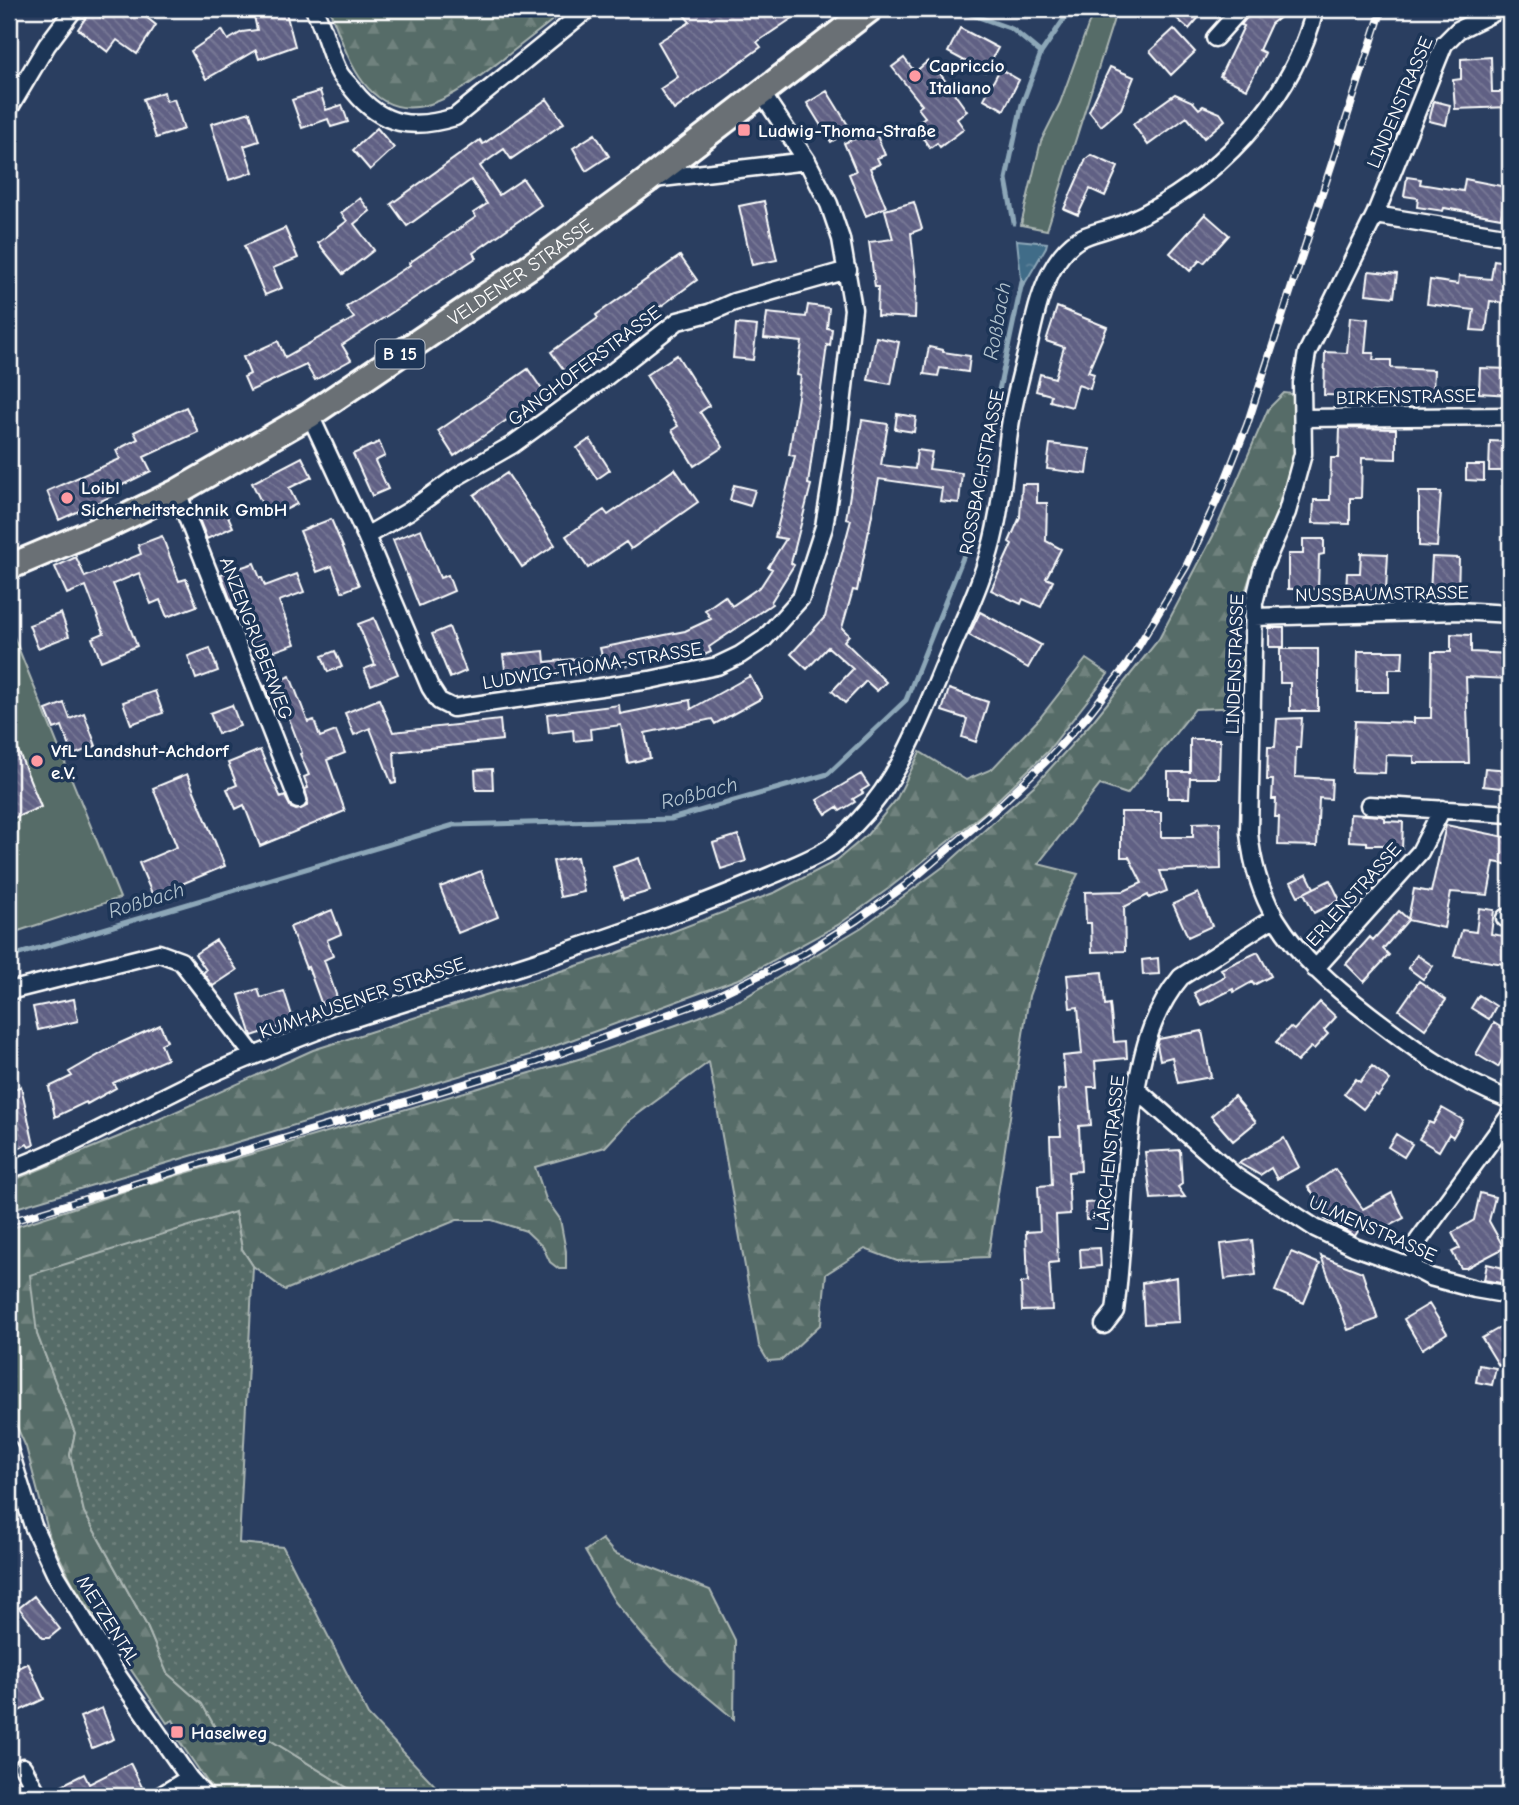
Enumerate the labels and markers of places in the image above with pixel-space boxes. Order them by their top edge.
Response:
place label: Capriccio Italiano [929,55,1005,99]
marker: Capriccio Italiano [907,68,923,84]
place label: Ludwig-Thoma-Straße [758,120,936,142]
marker: Ludwig-Thoma-Straße [736,122,752,138]
place label: Loibl Sicherheitstechnik GmbH [81,477,287,521]
marker: Loibl Sicherheitstechnik GmbH [59,490,75,506]
place label: VfL Landshut-Achdorf e.V. [51,740,229,784]
marker: VfL Landshut-Achdorf e.V. [29,753,45,769]
place label: Haselweg [191,1722,268,1744]
marker: Haselweg [169,1724,185,1740]

